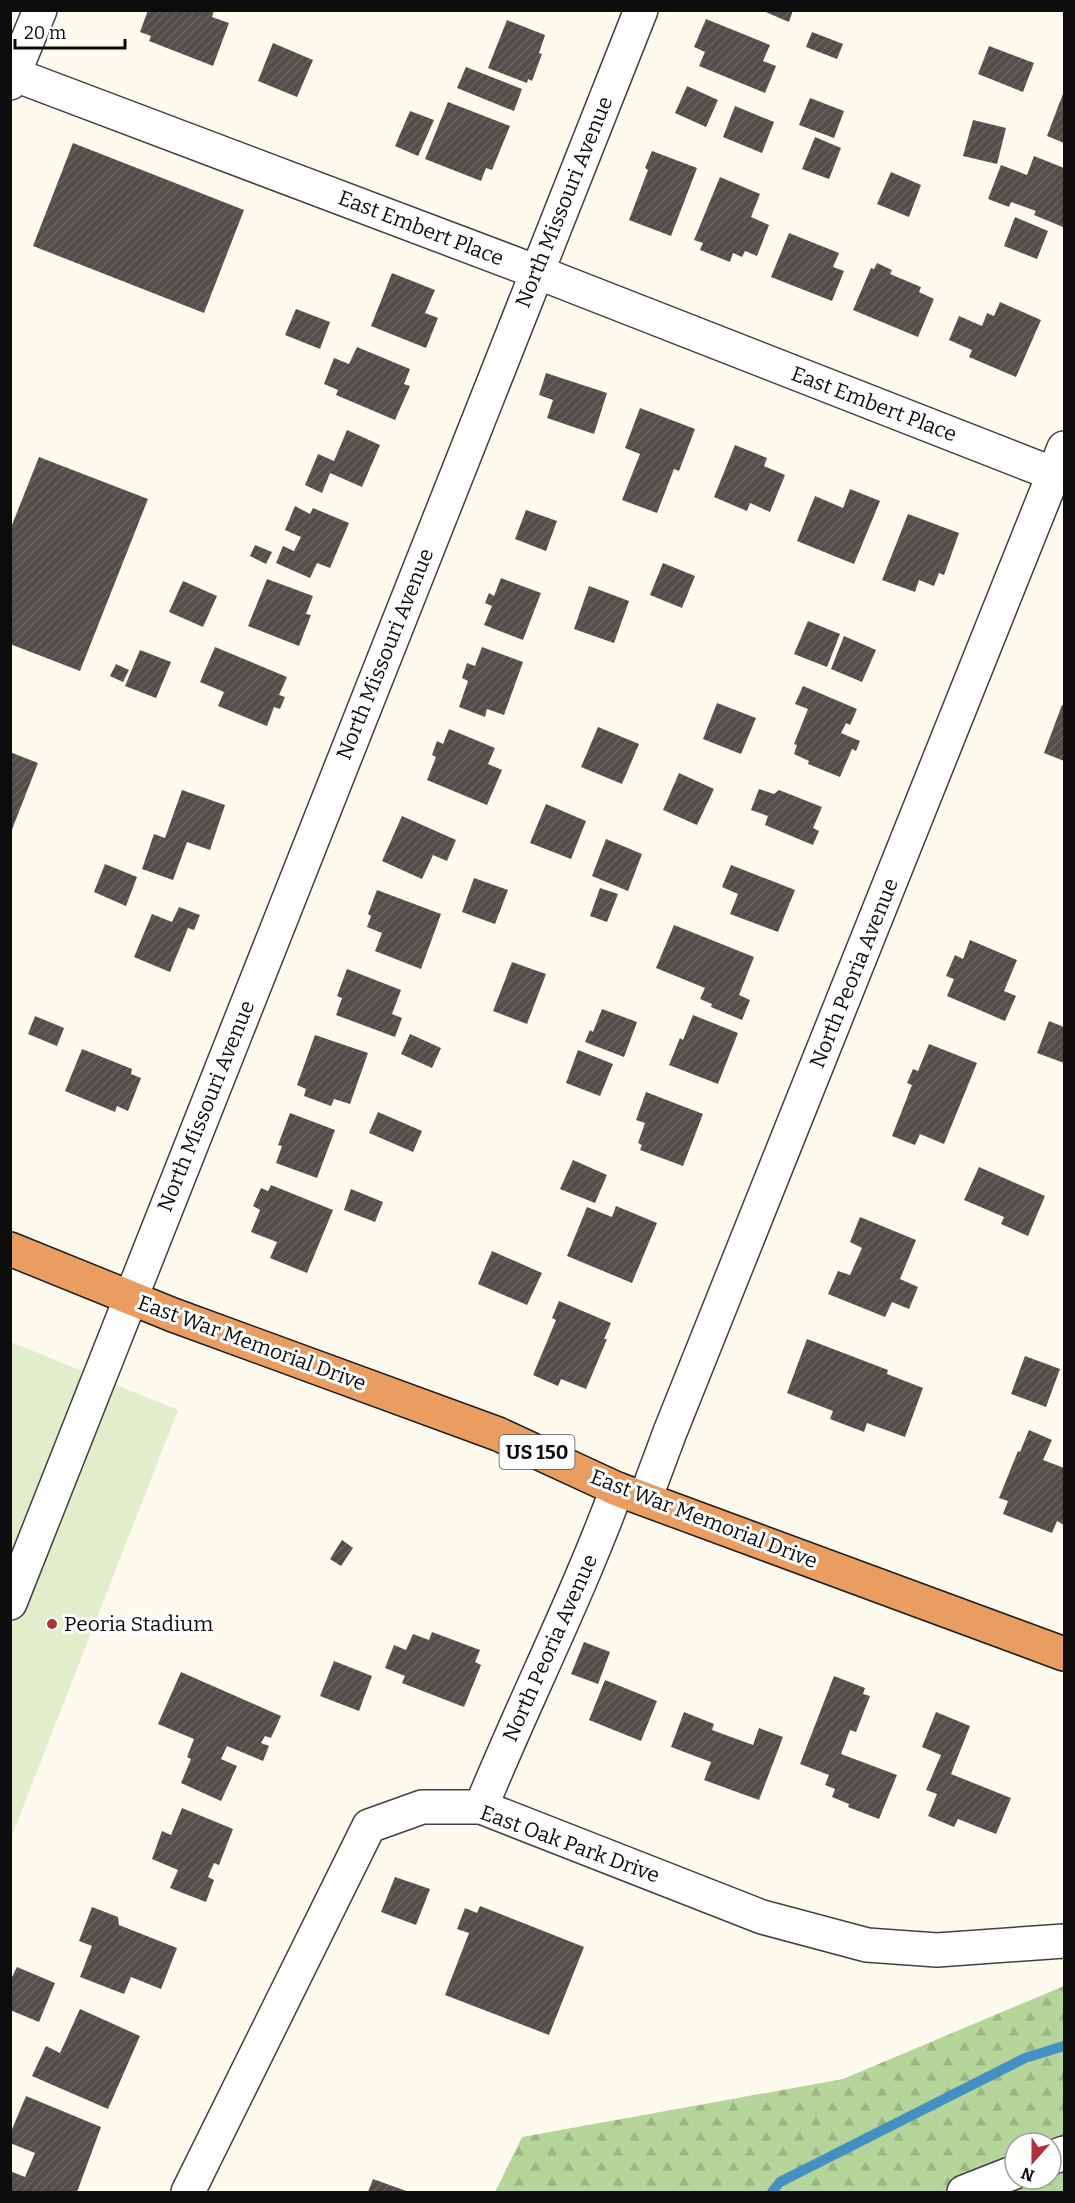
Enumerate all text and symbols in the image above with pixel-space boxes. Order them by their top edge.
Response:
scale bar [15,12,124,50]
text: 20 m [24,22,66,44]
street label: North Missouri Avenue [510,92,618,312]
street label: East Embert Place [335,185,507,271]
street label: East Embert Place [788,361,960,447]
street label: North Missouri Avenue [331,544,439,764]
street label: North Peoria Avenue [804,874,904,1072]
street label: North Missouri Avenue [152,996,260,1216]
street label: East War Memorial Drive [134,1290,370,1396]
road number: US 150 [500,1435,574,1469]
street label: East War Memorial Drive [587,1464,821,1574]
street label: North Peoria Avenue [497,1550,603,1746]
place label: Peoria Stadium [64,1611,213,1637]
marker: Peoria Stadium [45,1617,59,1631]
street label: East Oak Park Drive [477,1799,663,1889]
north arrow [1003,2131,1063,2191]
text: N [1019,2163,1037,2186]

